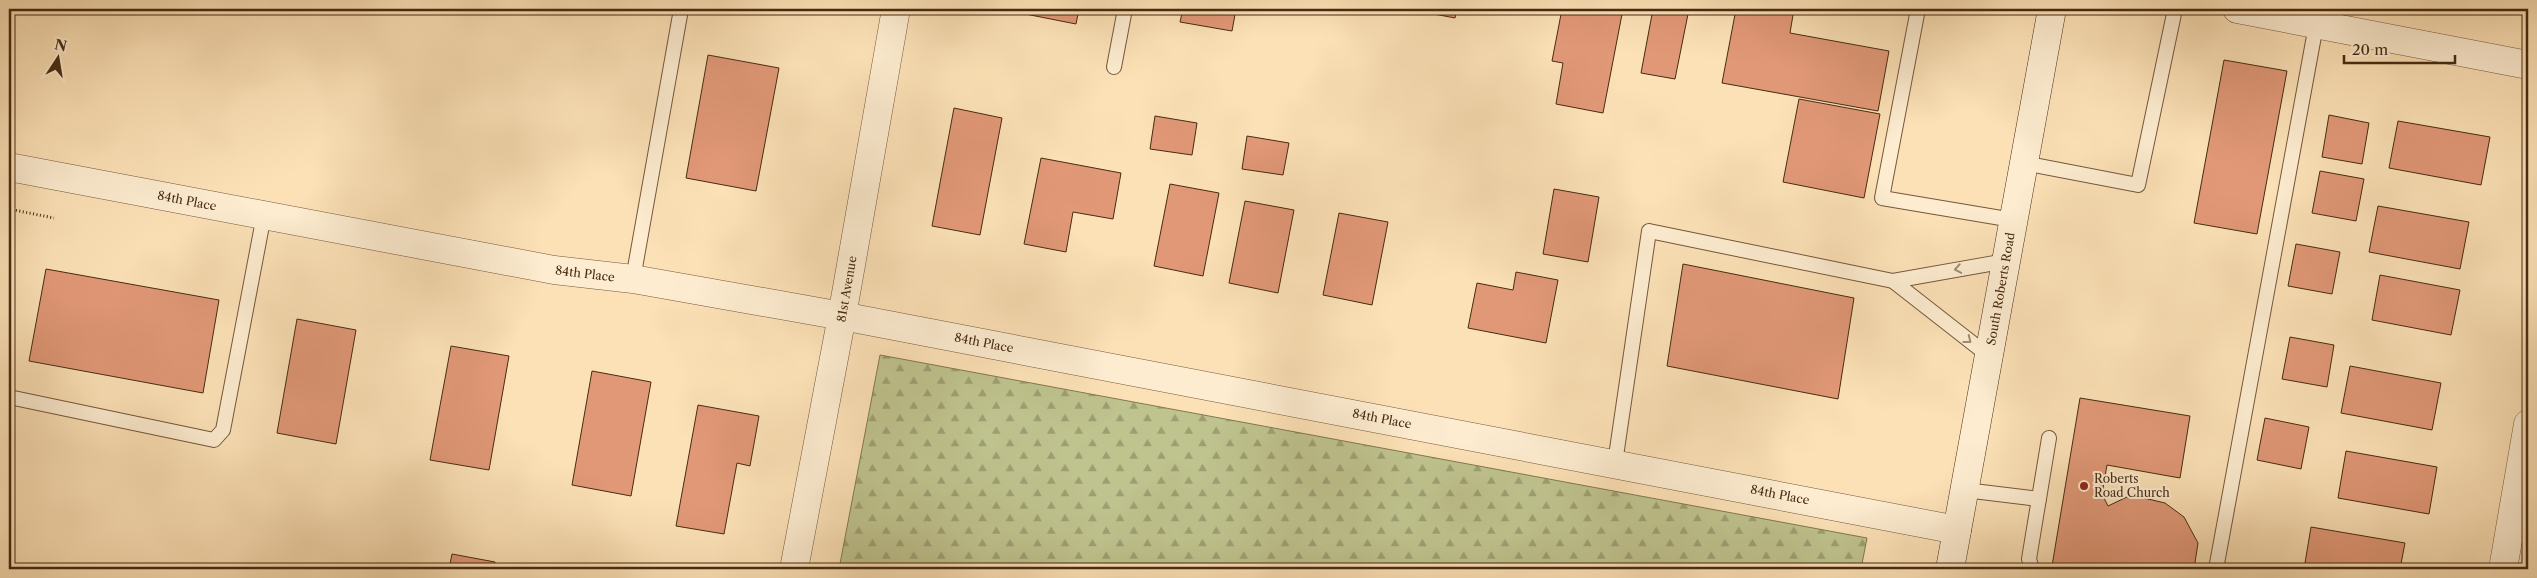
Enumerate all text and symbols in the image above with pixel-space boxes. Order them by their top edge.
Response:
north arrow [32,32,82,82]
scale bar [2344,32,2456,64]
text: N [53,35,69,55]
text: 20 m [2352,40,2388,59]
street label: 84th Place [156,187,218,214]
street label: South Roberts Road [1983,231,2018,346]
street label: 81st Avenue [833,254,860,323]
street label: 84th Place [554,262,616,285]
one-way arrow [1954,264,1963,274]
street label: 84th Place [953,329,1015,356]
one-way arrow [1962,334,1972,343]
street label: 84th Place [1351,405,1413,432]
place label: Roberts Road Church [2094,471,2170,500]
marker: Roberts Road Church [2078,480,2090,492]
street label: 84th Place [1749,481,1811,508]

